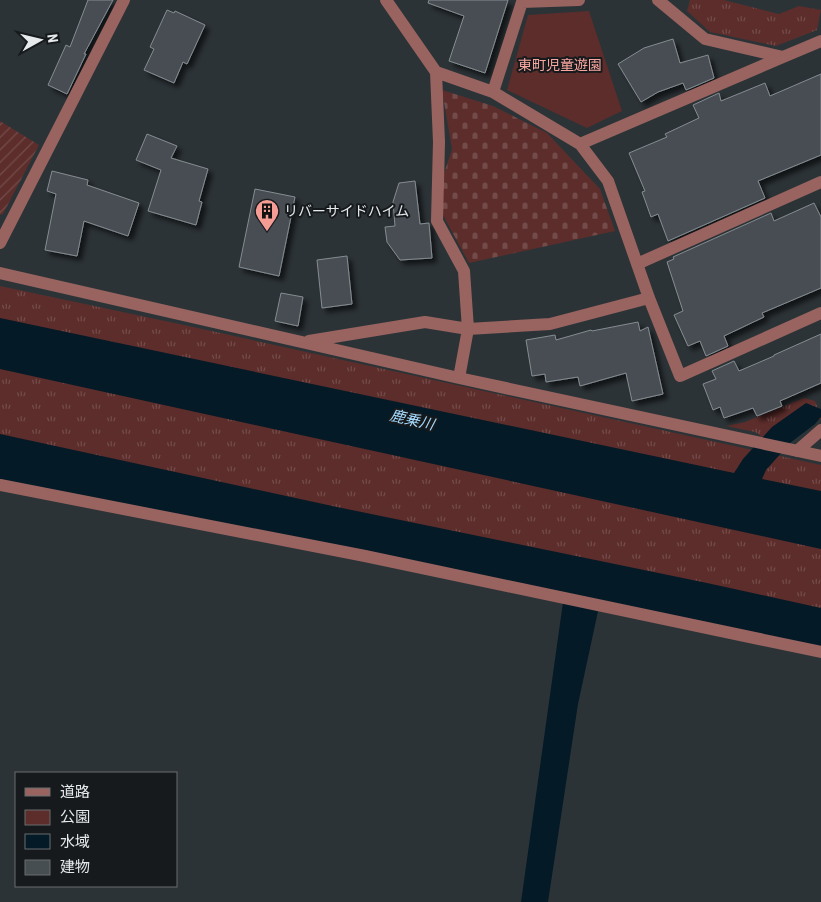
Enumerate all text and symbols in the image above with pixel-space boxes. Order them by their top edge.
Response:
north arrow [15,15,65,65]
text: N [44,33,61,44]
park label: 東町児童遊園 [518,57,602,73]
building icon: リバーサイドハイム [254,198,280,232]
place label: リバーサイドハイム [284,203,409,219]
water label: 鹿乗川 [388,406,438,434]
legend [15,772,178,887]
text: 道路 [60,783,90,801]
text: 公園 [60,808,90,826]
text: 水域 [60,833,90,851]
text: 建物 [60,858,90,876]

